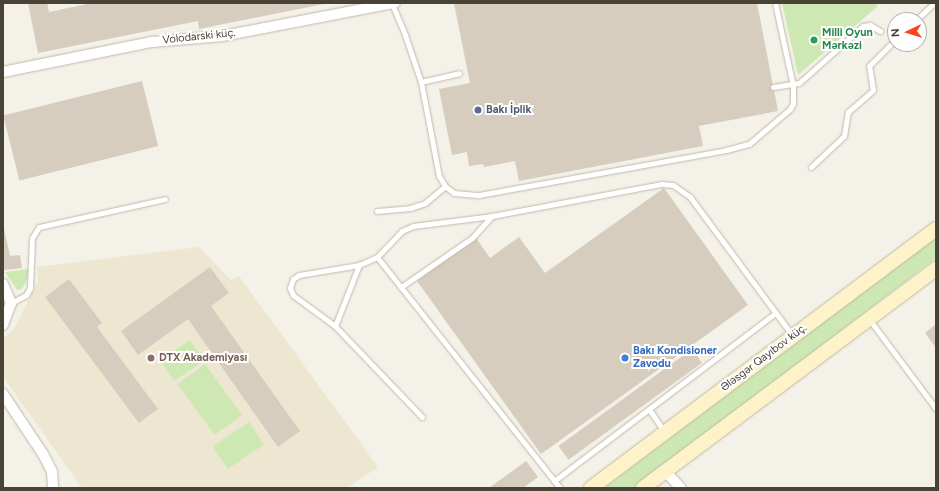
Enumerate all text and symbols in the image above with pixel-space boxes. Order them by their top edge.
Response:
north arrow [887,12,927,52]
street label: Volodarski küç. [162,27,236,47]
place label: Milli Oyun Mərkəzi [822,27,873,53]
text: N [889,28,902,38]
marker: Milli Oyun Mərkəzi [809,35,819,45]
place label: Bakı İplik [486,103,531,117]
marker: Bakı İplik [473,105,483,115]
street label: Ələsgər Qayıbov küç. [718,321,810,395]
place label: Bakı Kondisioner Zavodu [633,345,717,371]
place label: DTX Akademiyası [159,351,247,365]
marker: DTX Akademiyası [146,353,156,363]
marker: Bakı Kondisioner Zavodu [620,353,630,363]

